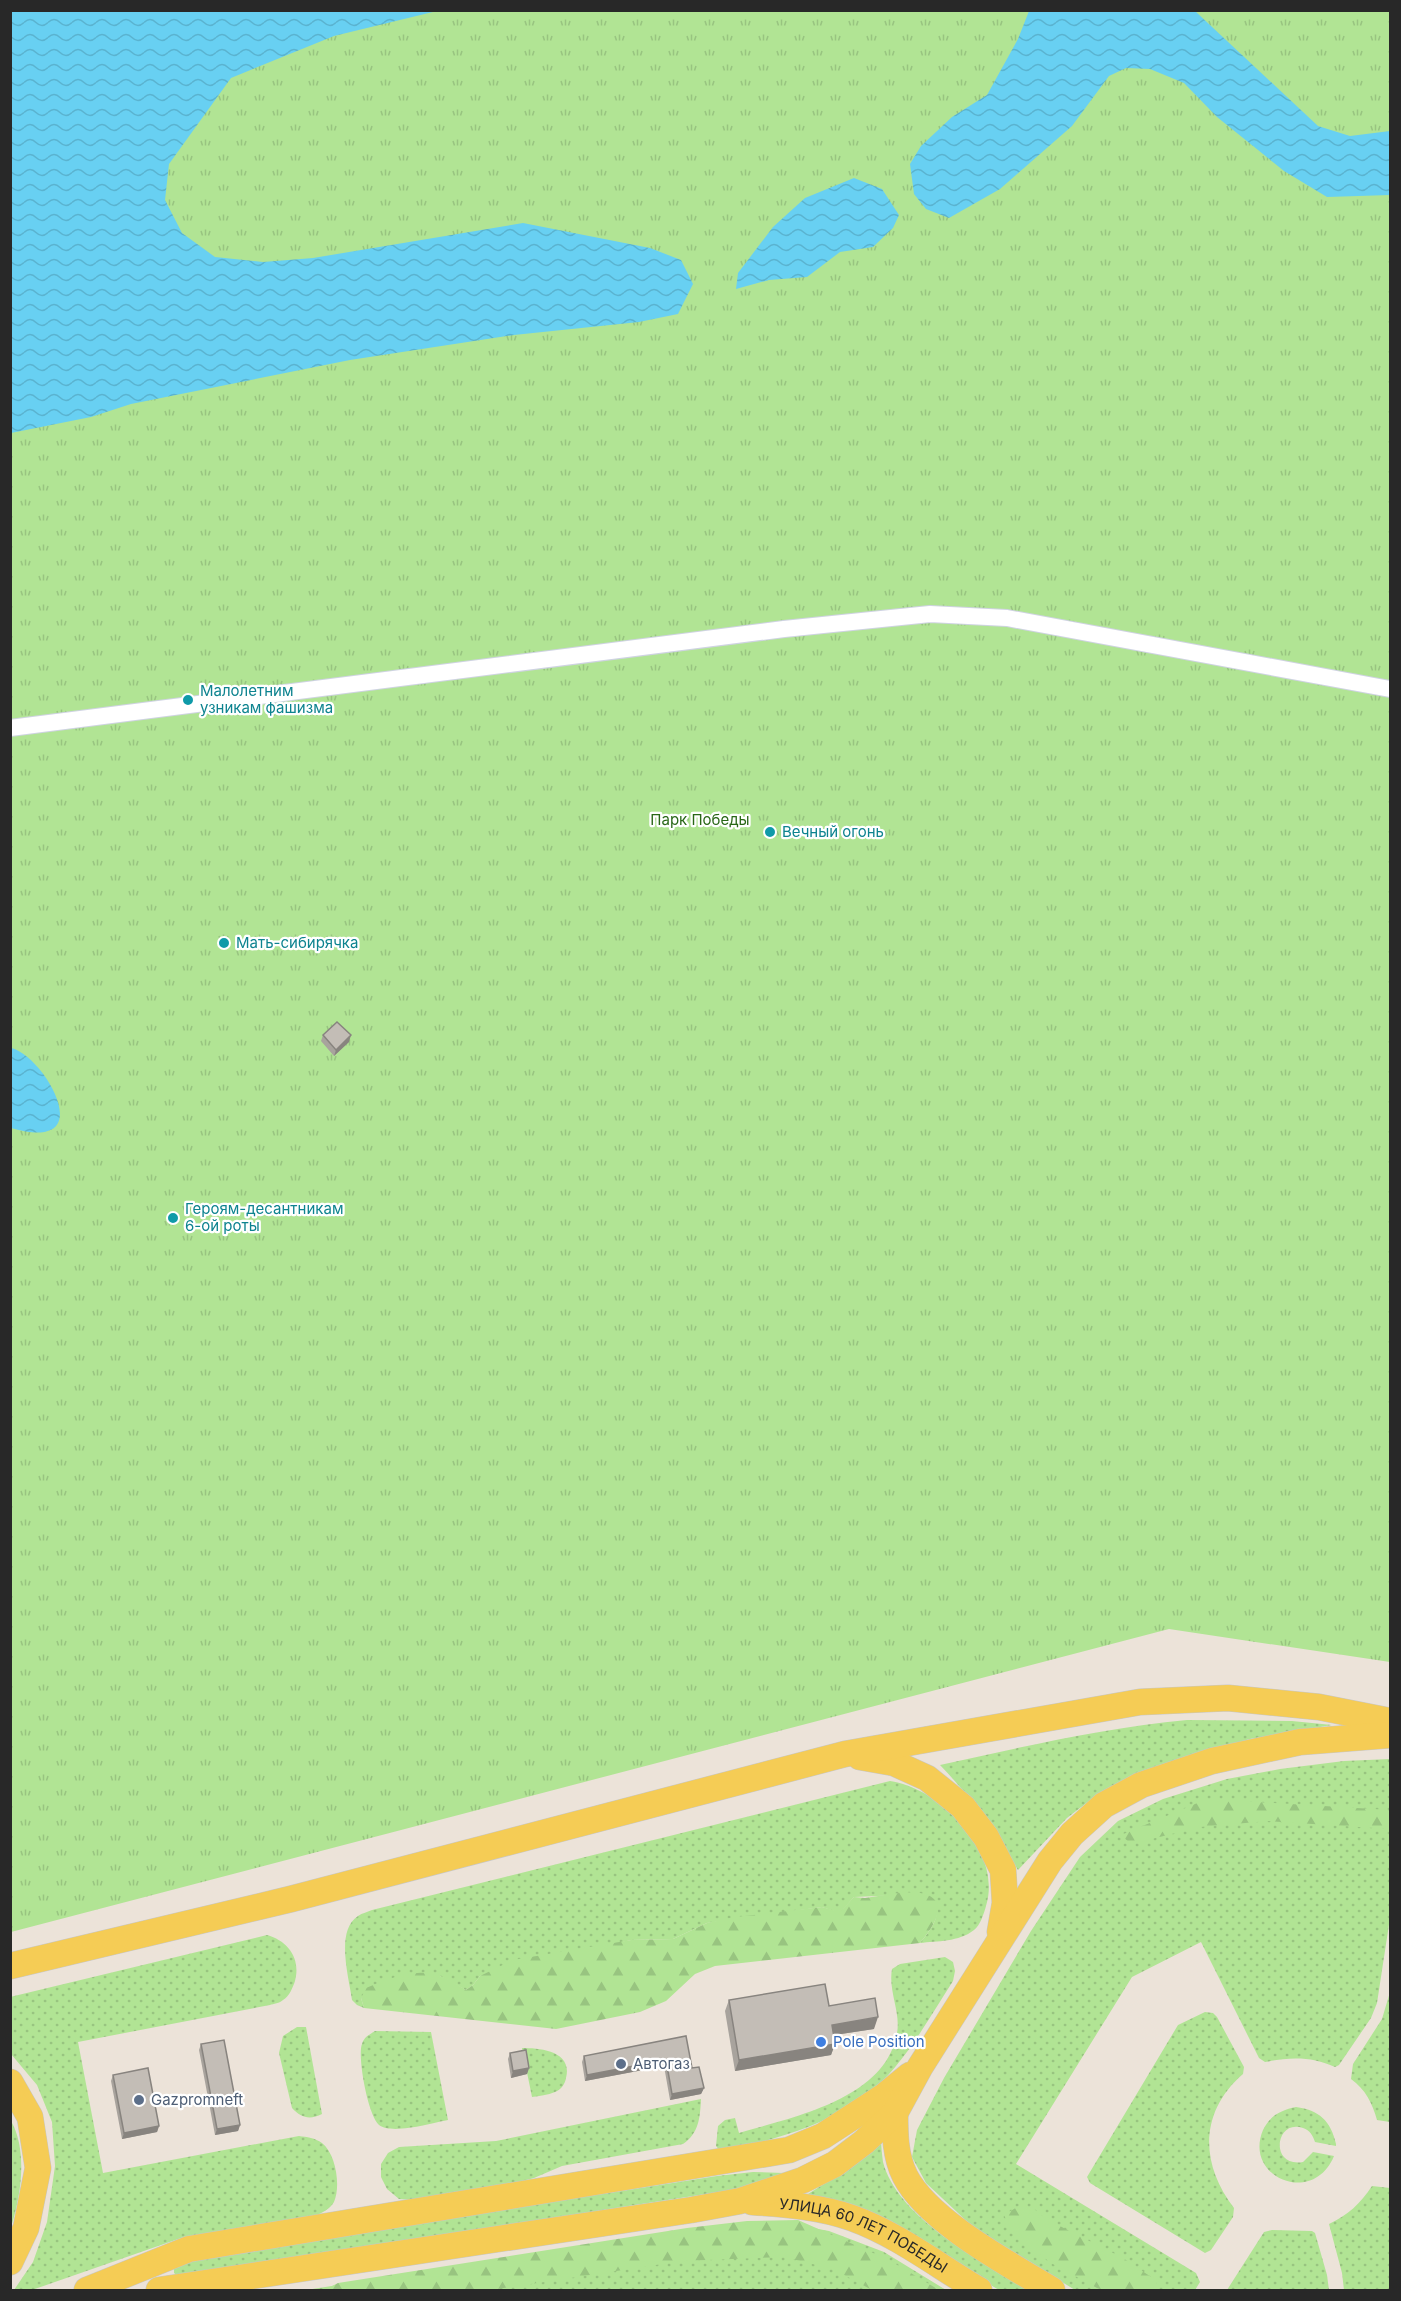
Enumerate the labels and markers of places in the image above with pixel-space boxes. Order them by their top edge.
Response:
place label: Малолетним узникам фашизма [200,681,333,717]
marker: Малолетним узникам фашизма [181,693,195,707]
place label: Вечный огонь [782,822,884,841]
marker: Вечный огонь [763,825,777,839]
place label: Мать-сибирячка [236,933,358,952]
marker: Мать-сибирячка [217,936,231,950]
place label: Героям-десантникам 6-ой роты [185,1199,343,1235]
marker: Героям-десантникам 6-ой роты [166,1211,180,1225]
place label: Pole Position [833,2032,925,2051]
marker: Pole Position [814,2035,828,2049]
place label: Автогаз [633,2054,690,2073]
marker: Автогаз [614,2057,628,2071]
place label: Gazpromneft [151,2090,243,2109]
marker: Gazpromneft [132,2093,146,2107]

